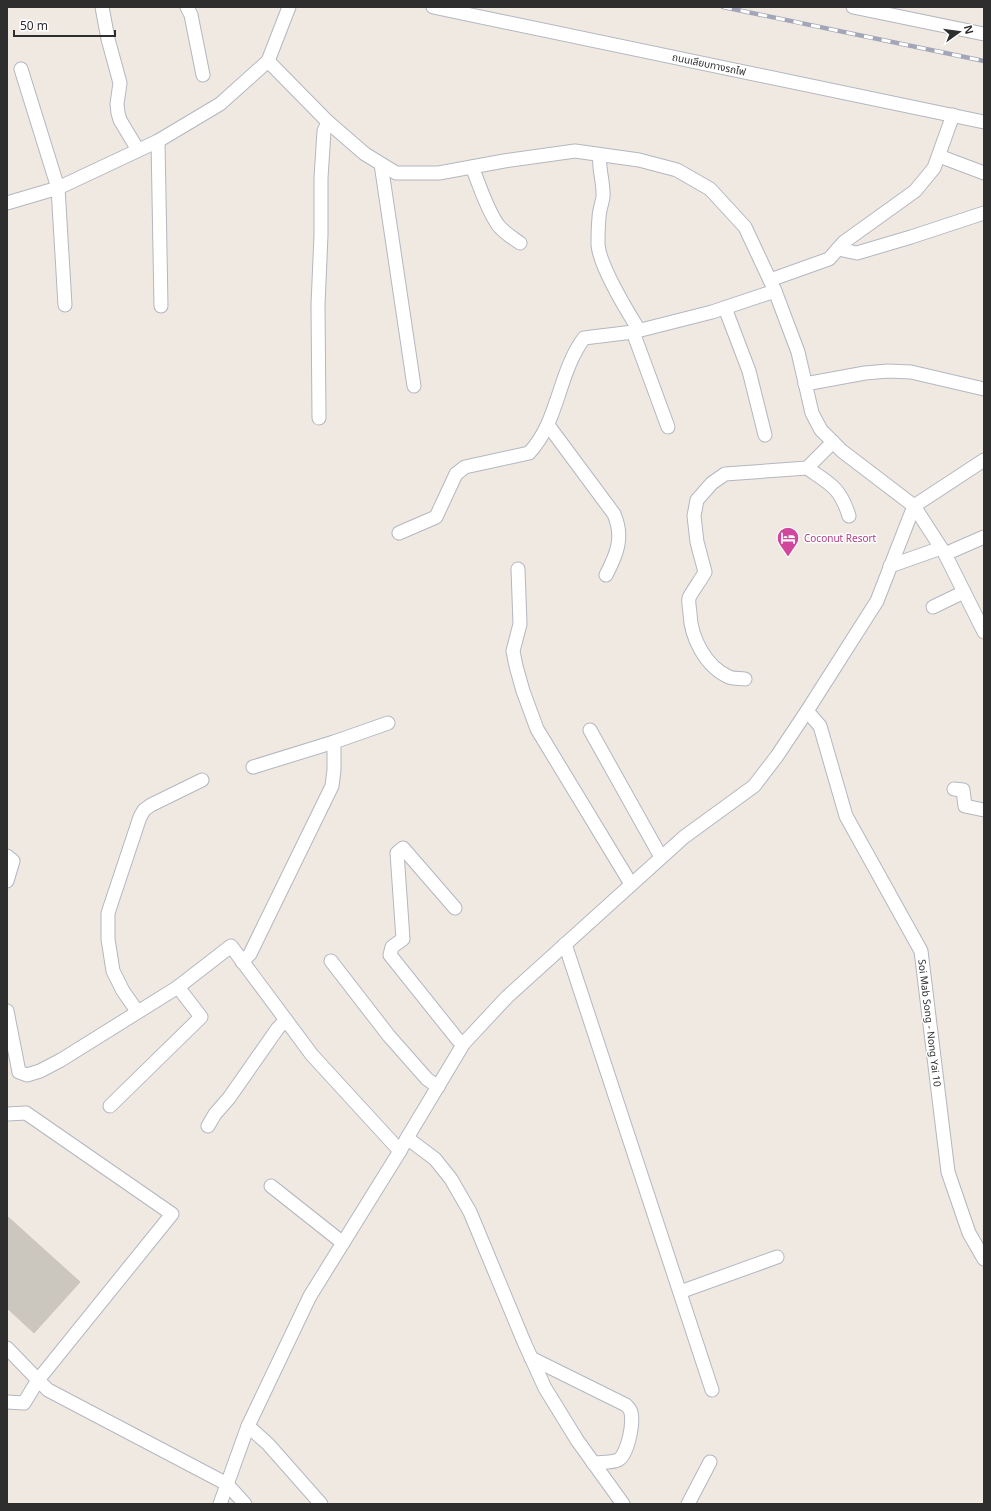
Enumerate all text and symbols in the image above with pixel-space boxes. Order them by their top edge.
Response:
scale bar [14,12,115,38]
north arrow [939,12,979,52]
text: 50 m [20,17,48,34]
text: N [961,23,978,36]
street label: ถนนเลียบทางรถไฟ [671,49,747,79]
hotel icon: Coconut Resort [775,525,801,558]
place label: Coconut Resort [804,531,877,545]
street label: Soi Mab Song - Nong Yai 10 [915,958,945,1088]

